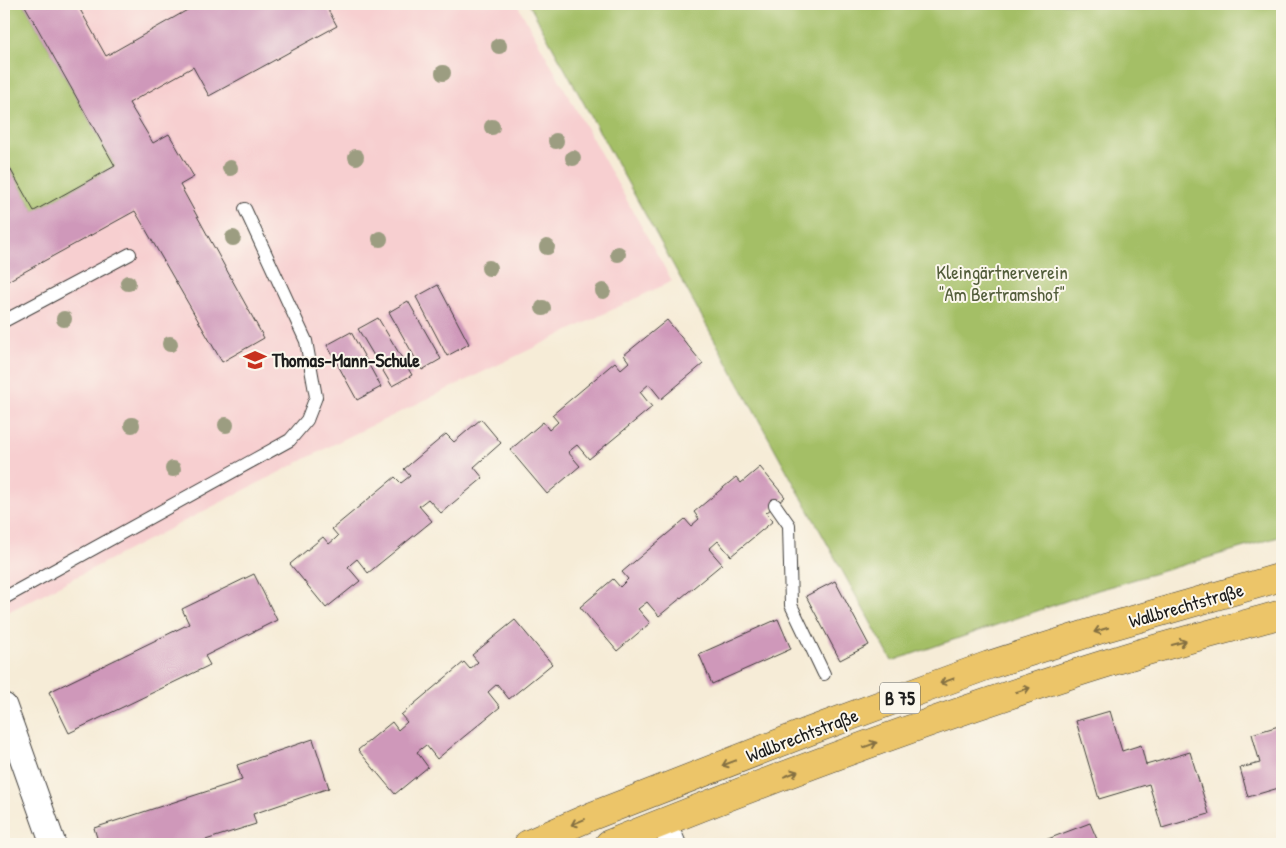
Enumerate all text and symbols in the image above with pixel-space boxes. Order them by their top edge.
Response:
park label: Kleingärtnerverein "Am Bertramshof" [936,259,1068,307]
school or university icon: Thomas-Mann-Schule [242,347,268,373]
place label: Thomas-Mann-Schule [271,347,420,373]
street label: Wallbrechtstraße [1126,576,1247,634]
one-way arrow [1093,625,1109,635]
one-way arrow [1170,638,1186,647]
one-way arrow [939,677,955,686]
road number: B 75 [880,682,920,714]
one-way arrow [1015,685,1031,695]
street label: Wallbrechtstraße [742,702,862,768]
one-way arrow [862,740,877,749]
one-way arrow [722,759,737,768]
one-way arrow [783,769,799,778]
one-way arrow [571,818,586,828]

